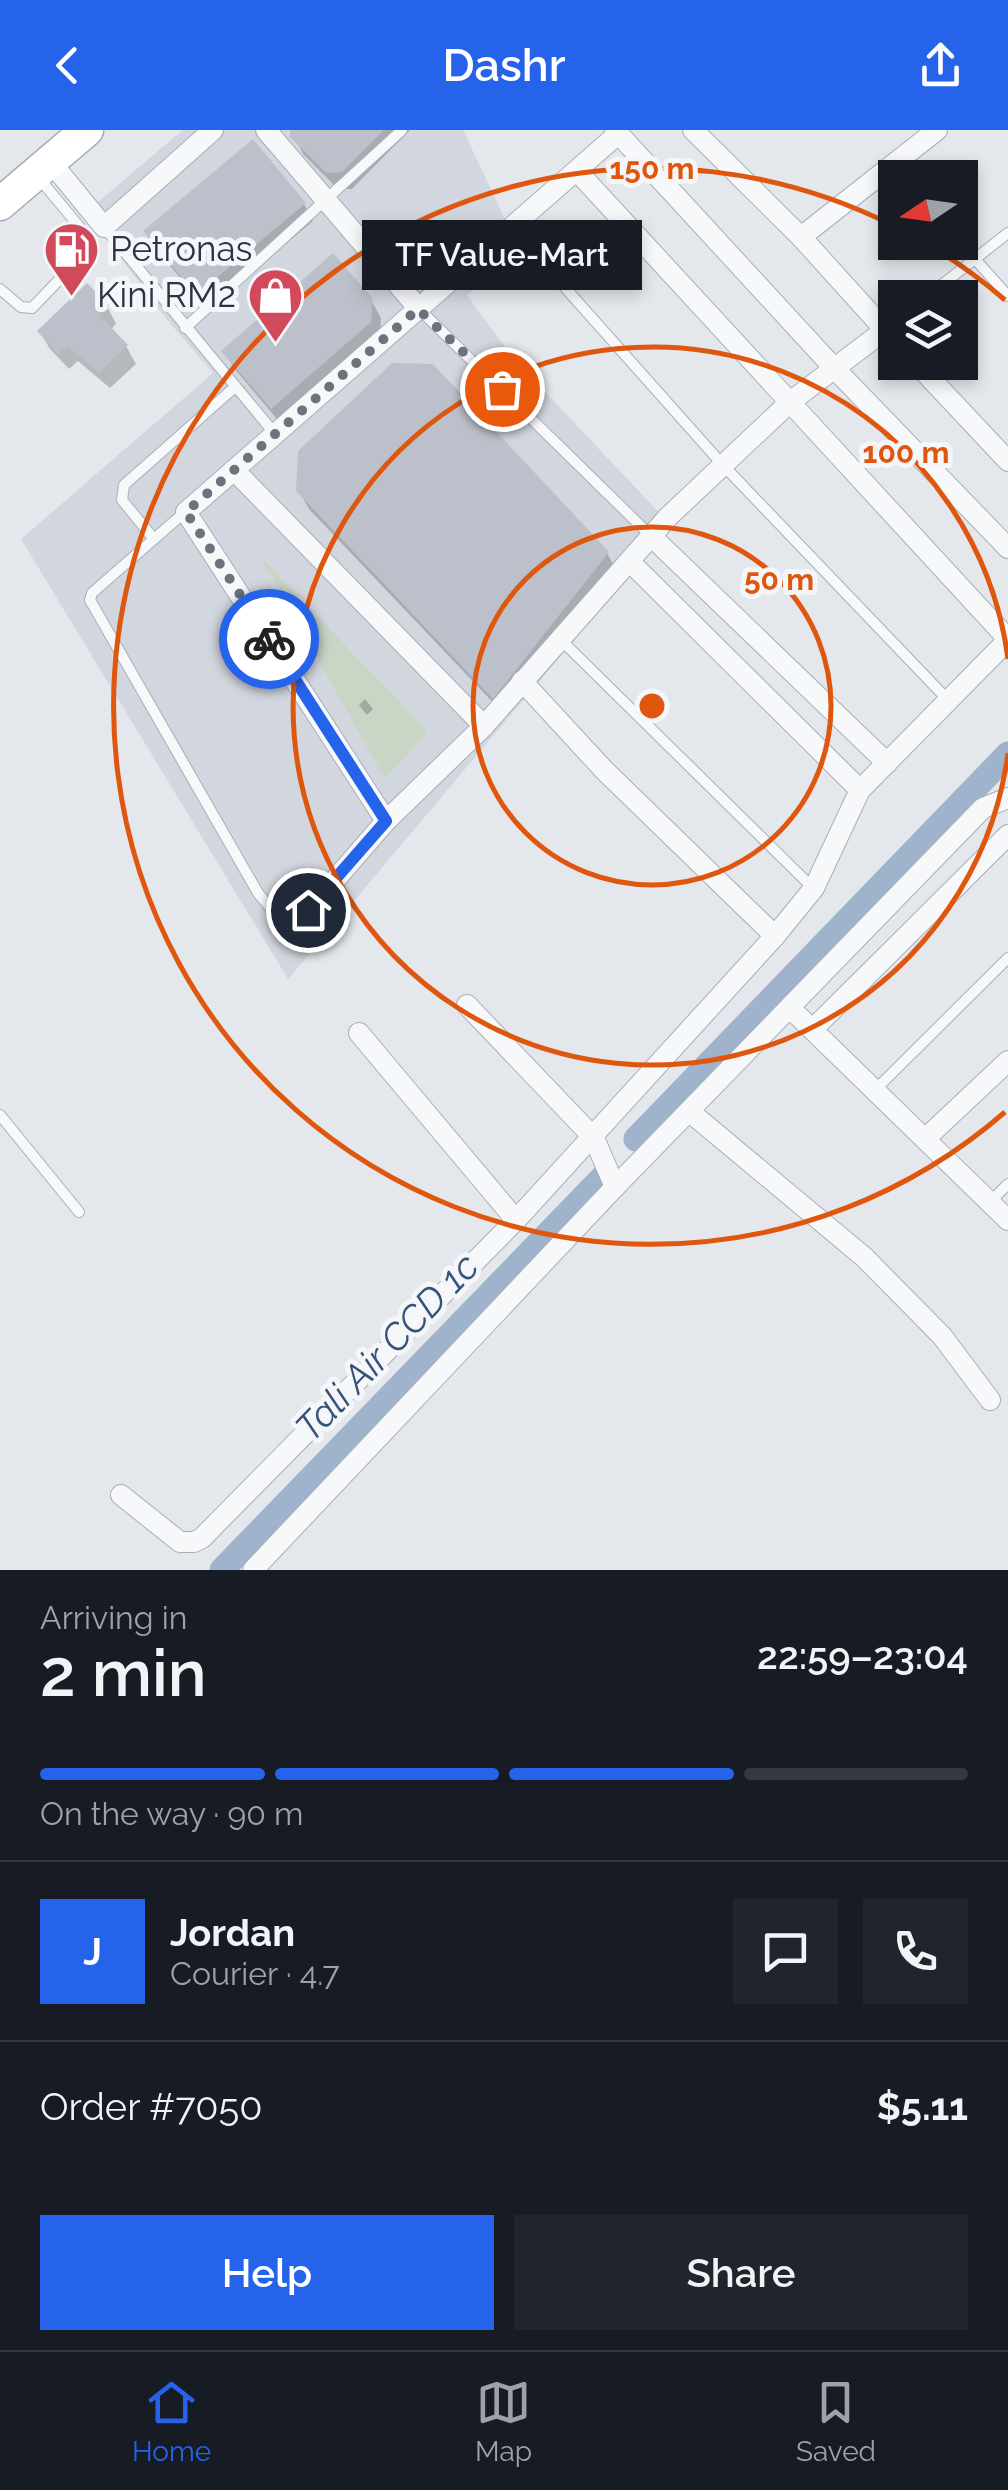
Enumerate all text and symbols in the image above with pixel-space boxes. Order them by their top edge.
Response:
icon: back [40,38,95,93]
icon: share [913,38,968,93]
text: Dashr [442,39,566,92]
text: 150 m [610,151,695,186]
north arrow [878,160,978,260]
map controls [878,160,978,380]
fuel station icon: Petronas [41,219,101,298]
callout: TF Value-Mart [362,219,642,289]
place label: Petronas [110,228,252,269]
text: TF Value-Mart [395,236,609,273]
shop icon: Kini RM2 [245,265,305,344]
place label: Kini RM2 [97,274,236,315]
button: layers [878,280,978,380]
pin [460,347,545,432]
icon: bag [475,362,530,417]
text: 100 m [863,435,949,470]
text: 50 m [744,562,814,597]
courier [219,589,319,689]
icon: bike [242,612,297,667]
centre of rings [634,688,670,724]
pin [266,868,351,953]
icon: home [281,883,336,938]
water label: Tali Air CCD 1c [286,1244,487,1450]
text: Arriving in [40,1599,187,1636]
text: 22:59–23:04 [757,1633,968,1678]
text: 2 min [40,1635,207,1711]
text: On the way · 90 m [40,1795,303,1832]
button: chat [733,1899,838,2004]
button: phone [863,1899,968,2004]
text: Jordan [170,1910,295,1955]
text: J [83,1929,102,1974]
text: Courier · 4.7 [170,1955,340,1992]
text: Order #7050 [40,2084,263,2129]
text: $5.11 [877,2084,968,2129]
button: Help [40,2215,494,2330]
button: Share [514,2215,968,2330]
tab: Home [132,2375,211,2468]
tab: Map [475,2375,532,2468]
tab: Saved [796,2375,876,2468]

